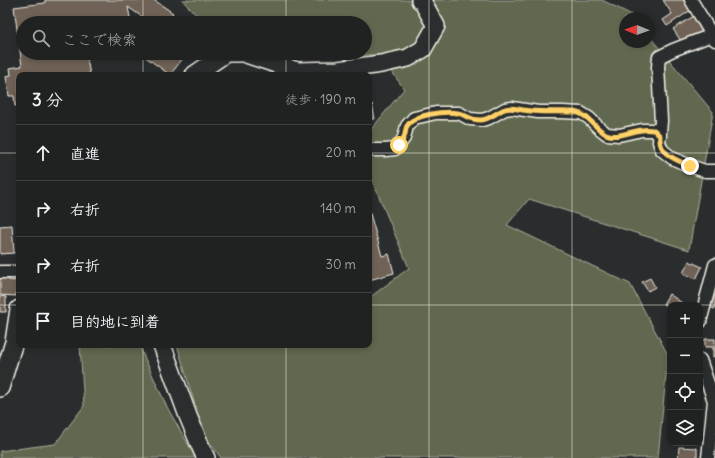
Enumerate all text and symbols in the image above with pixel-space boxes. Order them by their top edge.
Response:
north arrow [619,12,655,48]
search box [16,16,372,60]
icon: search [30,27,52,49]
text: ここで検索 [62,30,137,49]
text: 3 分 [32,89,63,111]
text: 徒歩 · 190 m [285,91,356,108]
route start [390,136,408,154]
icon: ahead [32,142,54,164]
text: 直進 [70,144,100,163]
text: 20 m [326,144,356,161]
route end [681,157,699,175]
icon: right [32,198,54,220]
text: 右折 [70,200,100,219]
text: 140 m [320,200,356,217]
icon: right [32,254,54,276]
text: 右折 [70,256,100,275]
text: 30 m [326,256,356,273]
map controls [667,302,703,446]
button: + [667,302,703,338]
icon: arrive [32,310,54,332]
text: 目的地に到着 [70,312,160,331]
button: − [667,338,703,374]
button: locate [667,374,703,410]
button: layers [667,410,703,446]

